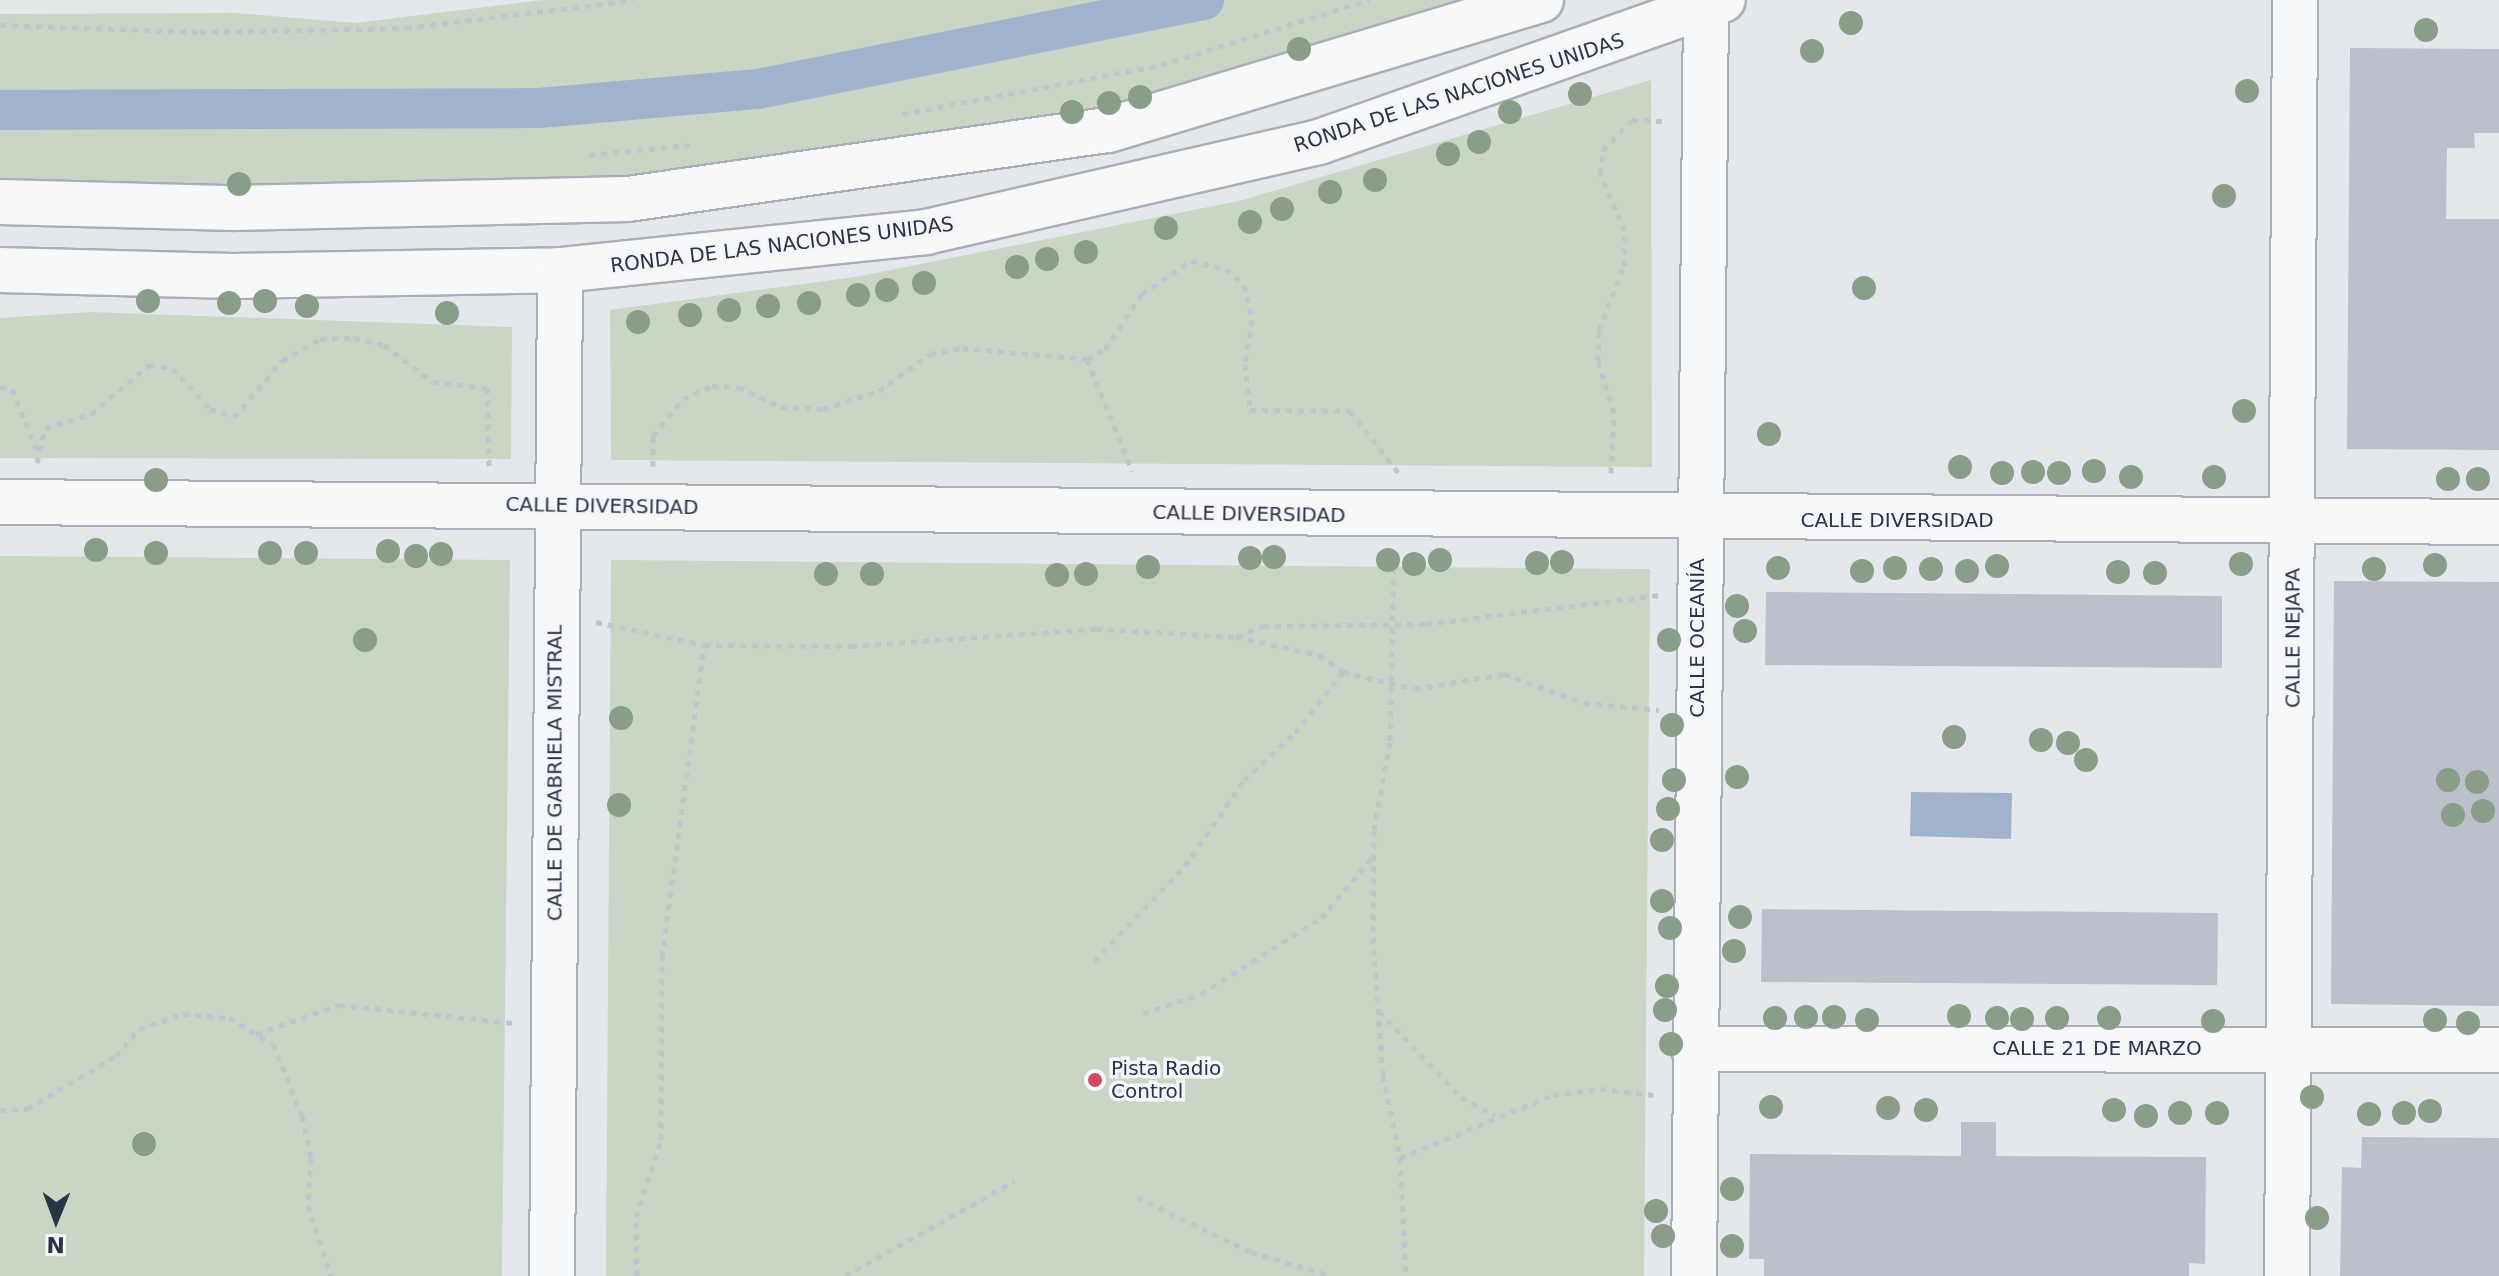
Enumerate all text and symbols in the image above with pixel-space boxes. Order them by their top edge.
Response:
street label: RONDA DE LAS NACIONES UNIDAS [1291,28,1627,158]
street label: RONDA DE LAS NACIONES UNIDAS [609,212,955,278]
street label: CALLE DIVERSIDAD [505,492,699,520]
street label: CALLE DIVERSIDAD [1152,500,1346,528]
street label: CALLE DIVERSIDAD [1800,508,1994,532]
street label: CALLE OCEANÍA [1685,558,1709,718]
street label: CALLE NEJAPA [2281,568,2305,708]
street label: CALLE DE GABRIELA MISTRAL [543,625,567,921]
street label: CALLE 21 DE MARZO [1992,1036,2202,1060]
place label: Pista Radio Control [1111,1056,1221,1103]
marker: Pista Radio Control [1086,1071,1104,1089]
north arrow [16,1180,96,1260]
text: N [46,1232,65,1257]

